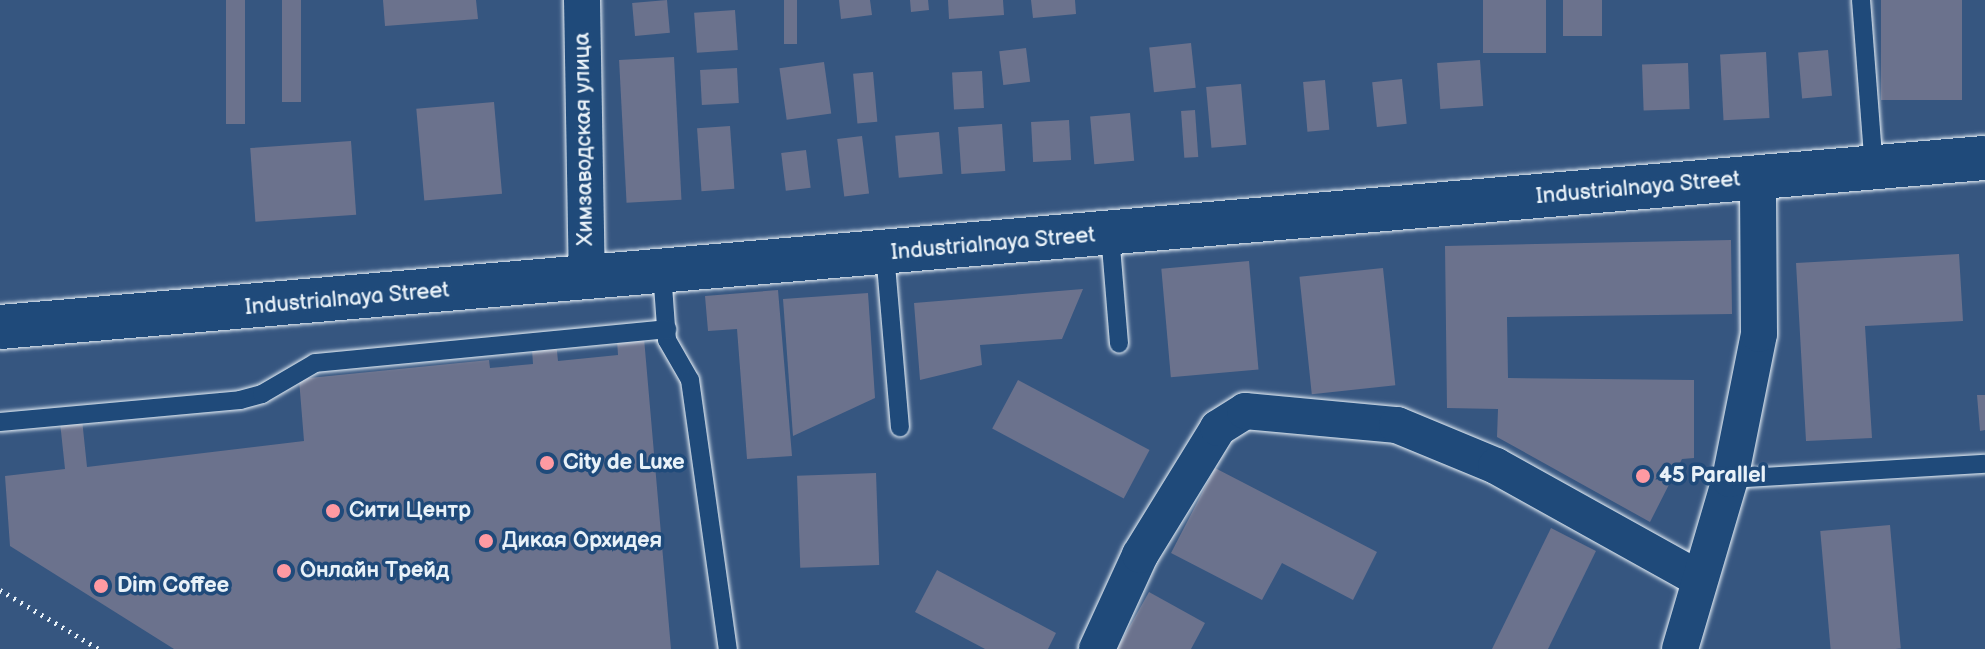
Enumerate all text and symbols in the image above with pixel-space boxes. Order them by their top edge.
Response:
street label: Химзаводская улица [569,32,599,246]
street label: Industrialnaya Street [1535,166,1741,210]
street label: Industrialnaya Street [890,222,1096,266]
street label: Industrialnaya Street [244,277,450,321]
place label: City de Luxe [563,450,685,476]
marker: City de Luxe [538,454,556,472]
place label: 45 Parallel [1659,463,1766,489]
marker: 45 Parallel [1634,467,1652,485]
place label: Сити Центр [349,498,471,524]
marker: Сити Центр [324,502,342,520]
place label: Дикая Орхидея [502,528,662,554]
marker: Дикая Орхидея [477,532,495,550]
place label: Онлайн Трейд [300,558,449,584]
marker: Онлайн Трейд [275,562,293,580]
place label: Dim Coffee [117,573,229,599]
marker: Dim Coffee [92,577,110,595]

